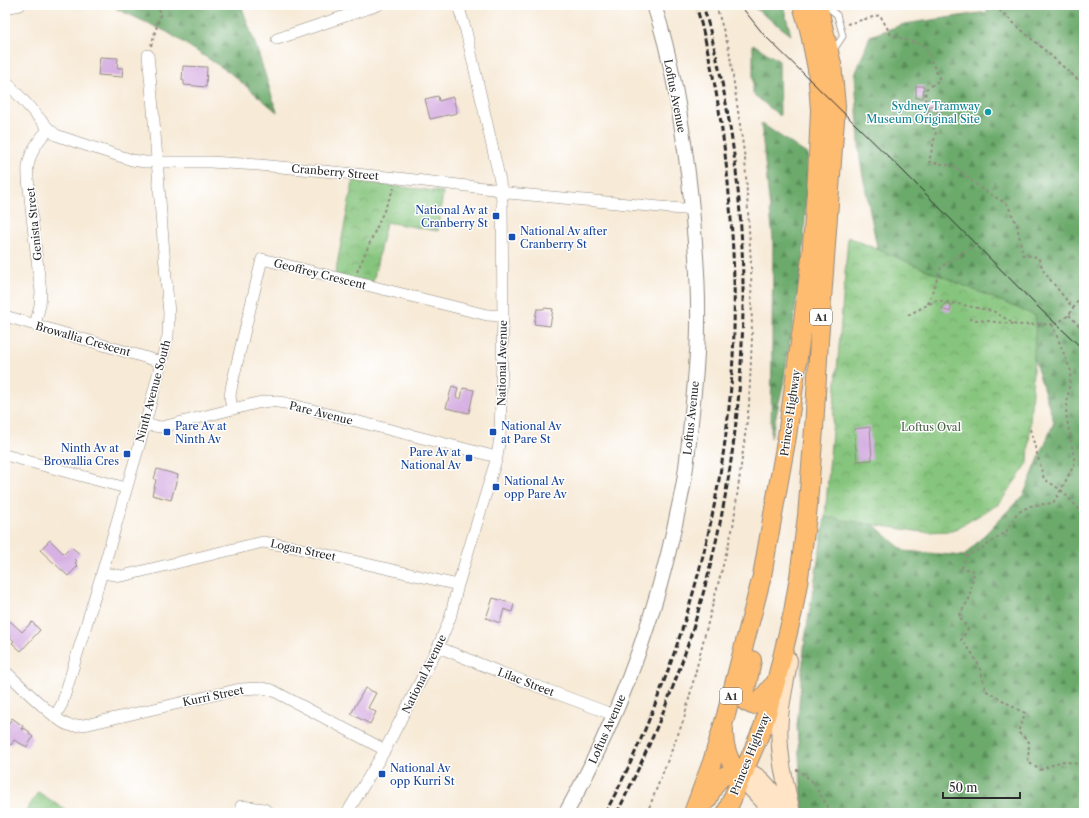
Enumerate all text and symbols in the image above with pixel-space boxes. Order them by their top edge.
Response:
street label: Loftus Avenue [661,58,689,134]
place label: Sydney Tramway Museum Original Site [866,99,981,126]
marker: Sydney Tramway Museum Original Site [983,107,993,117]
street label: Cranberry Street [291,161,379,183]
street label: Genista Street [23,187,45,261]
place label: National Av at Cranberry St [415,203,488,230]
marker: National Av at Cranberry St [491,211,501,221]
place label: National Av after Cranberry St [520,224,608,251]
marker: National Av after Cranberry St [507,232,517,242]
street label: Geoffrey Crescent [272,256,368,292]
road number: A1 [810,309,832,325]
street label: Browallia Crescent [34,319,132,359]
street label: National Avenue [494,320,510,406]
street label: Ninth Avenue South [133,338,173,444]
street label: Princes Highway [777,368,803,457]
street label: Loftus Avenue [680,380,702,456]
street label: Pare Avenue [288,398,354,428]
place label: Pare Av at Ninth Av [175,419,227,446]
place label: National Av at Pare St [501,419,563,446]
park label: Loftus Oval [901,420,962,434]
marker: Pare Av at Ninth Av [162,427,172,437]
marker: National Av at Pare St [488,427,498,437]
place label: Ninth Av at Browallia Cres [43,441,119,468]
place label: Pare Av at National Av [401,445,462,472]
marker: Ninth Av at Browallia Cres [122,449,132,459]
marker: Pare Av at National Av [464,453,474,463]
place label: National Av opp Pare Av [504,474,568,501]
marker: National Av opp Pare Av [491,482,501,492]
street label: Logan Street [269,536,337,564]
street label: National Avenue [399,632,449,716]
street label: Lilac Street [496,665,556,699]
street label: Kurri Street [181,683,245,709]
road number: A1 [720,688,742,704]
street label: Loftus Avenue [585,692,629,766]
street label: Princes Highway [727,710,773,797]
place label: National Av opp Kurri St [390,761,455,788]
marker: National Av opp Kurri St [377,769,387,779]
scale bar [943,774,1020,800]
text: 50 m [949,780,978,795]

